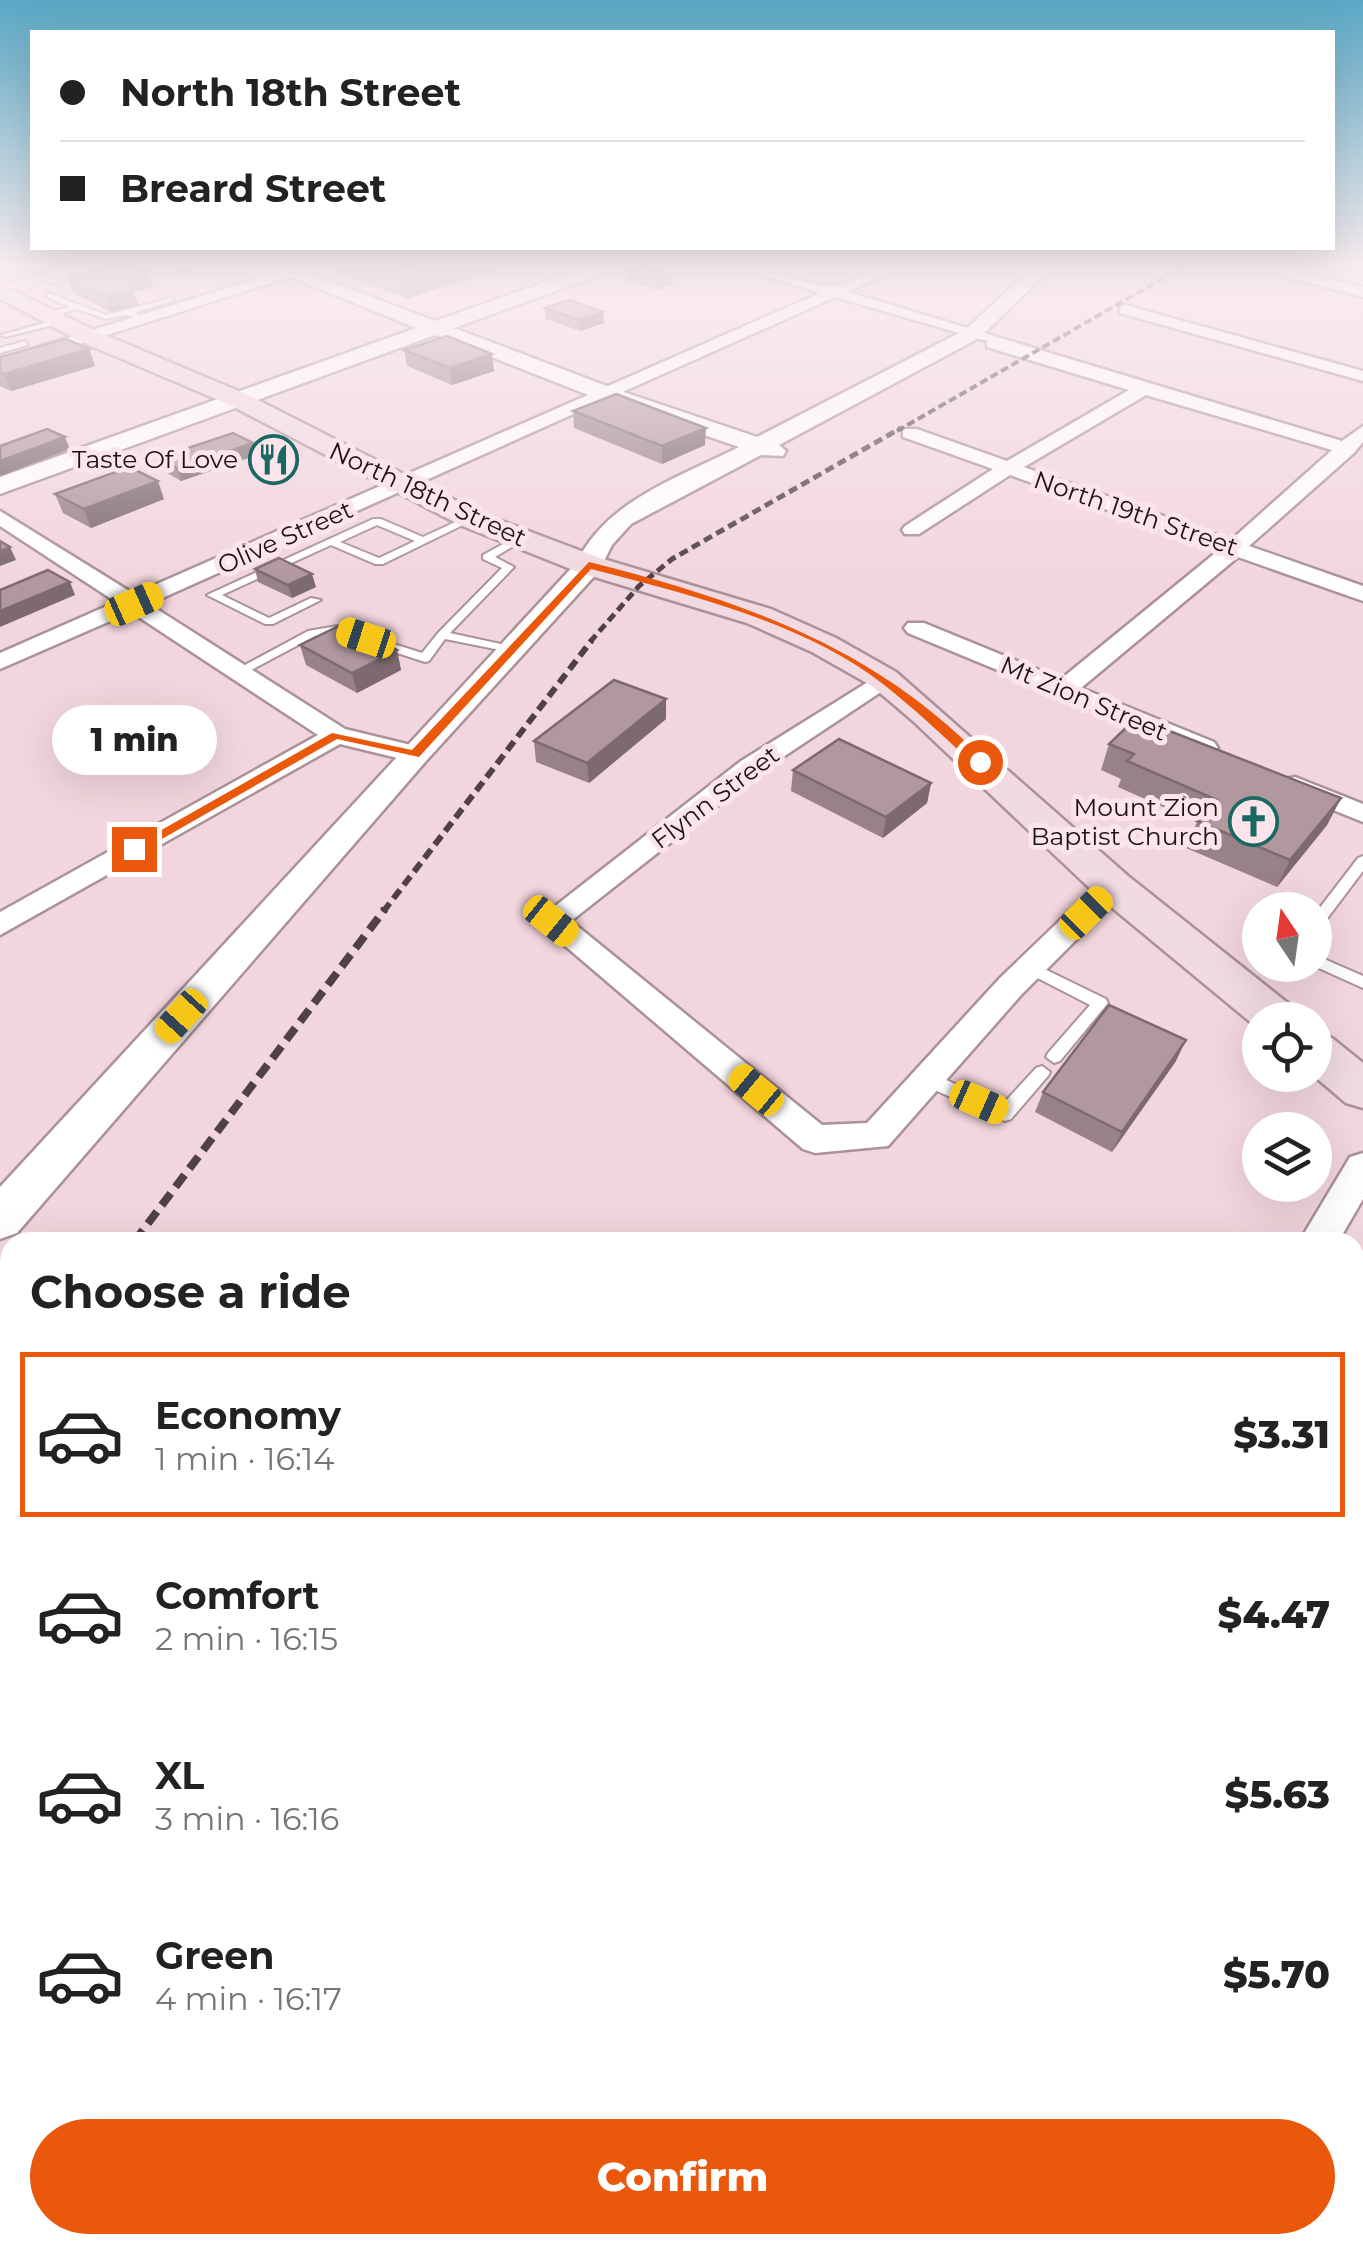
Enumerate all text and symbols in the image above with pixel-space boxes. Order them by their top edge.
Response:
text: North 18th Street [120,69,461,116]
text: Breard Street [120,165,386,212]
restaurant icon: Taste Of Love [247,433,299,485]
street label: North 18th Street [325,435,531,553]
place label: Taste Of Love [72,444,238,474]
street label: North 19th Street [1030,464,1242,562]
street label: Olive Street [213,494,357,580]
car [100,578,168,630]
car [333,614,399,662]
street label: Mt Zion Street [996,649,1172,747]
callout: 1 min [52,704,216,774]
text: 1 min [90,720,179,759]
street label: Flynn Street [645,739,785,855]
route start [958,740,1003,785]
place label: Mount Zion Baptist Church [1031,792,1219,851]
church icon: Mount Zion Baptist Church [1228,795,1280,847]
route end [112,827,157,872]
car [1054,881,1118,945]
car [518,890,584,952]
north arrow [1242,892,1332,982]
map controls [1242,892,1332,1202]
car [150,984,212,1048]
button: locate [1242,1002,1332,1092]
car [723,1059,789,1121]
car [945,1076,1013,1128]
button: layers [1242,1112,1332,1202]
text: Choose a ride [30,1264,351,1319]
icon: car [35,1390,125,1480]
text: Economy [155,1392,341,1439]
text: $3.31 [1233,1411,1330,1458]
text: 1 min · 16:14 [155,1439,335,1478]
icon: car [35,1570,125,1660]
text: Comfort [155,1572,319,1619]
text: $4.47 [1218,1591,1330,1638]
text: 2 min · 16:15 [155,1619,338,1658]
icon: car [35,1750,125,1840]
text: XL [155,1752,204,1799]
text: $5.63 [1225,1771,1330,1818]
text: 3 min · 16:16 [155,1799,339,1838]
icon: car [35,1930,125,2020]
text: Green [155,1932,275,1979]
text: $5.70 [1223,1951,1330,1998]
text: 4 min · 16:17 [155,1979,342,2018]
button: Confirm [30,2119,1335,2234]

